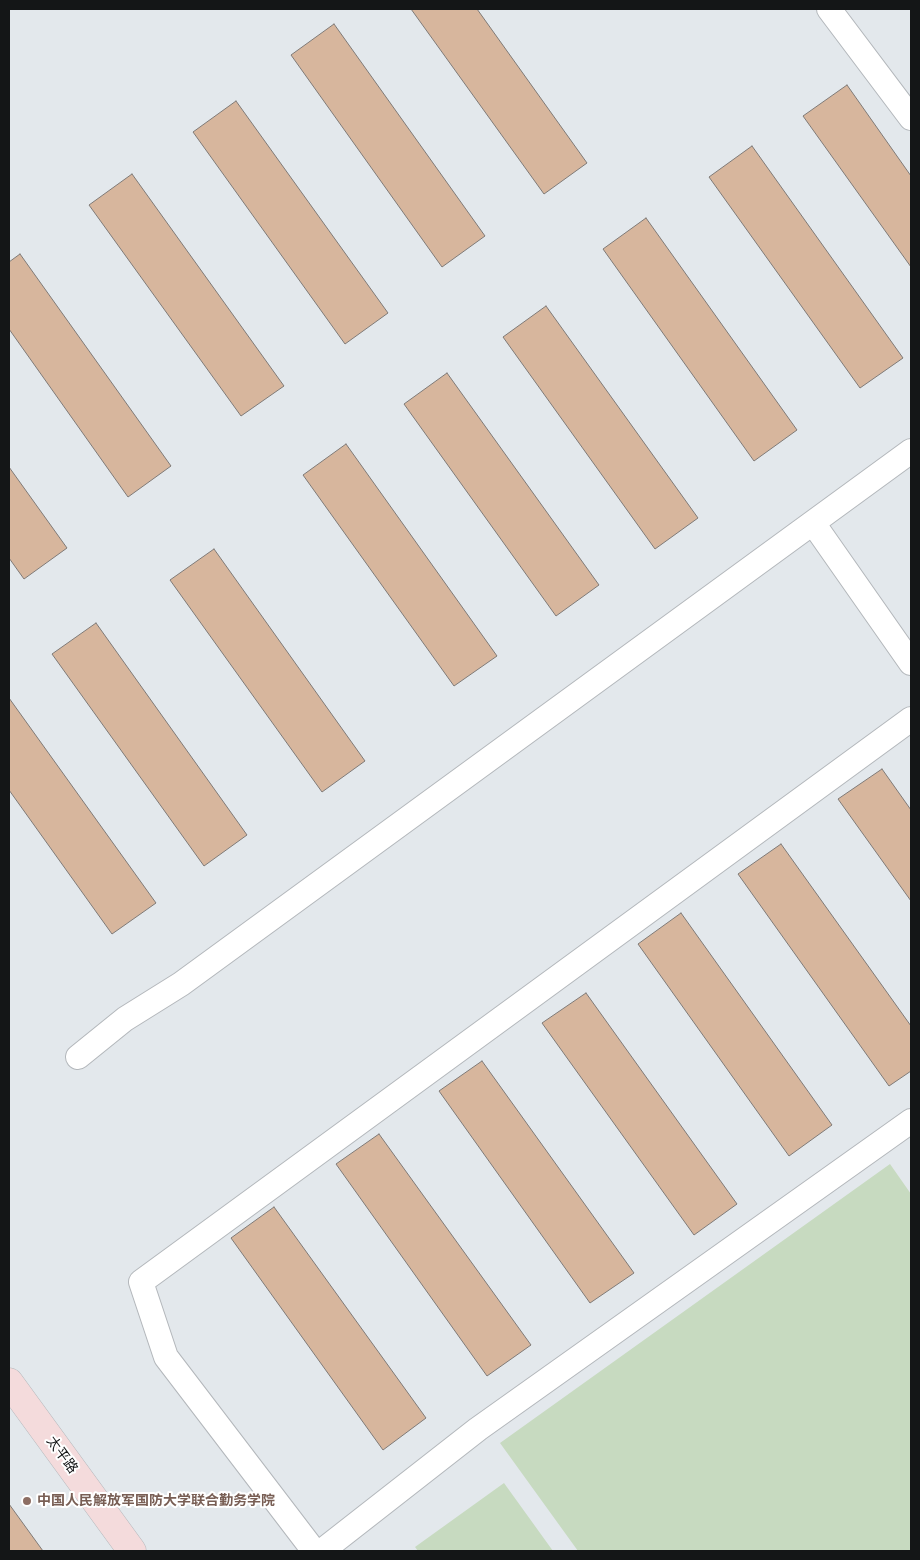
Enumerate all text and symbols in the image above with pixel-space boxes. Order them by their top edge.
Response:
street label: 太平路 [43,1433,81,1477]
place label: 中国人民解放军国防大学联合勤务学院 [37,1493,275,1509]
marker: 中国人民解放军国防大学联合勤务学院 [21,1495,33,1507]

